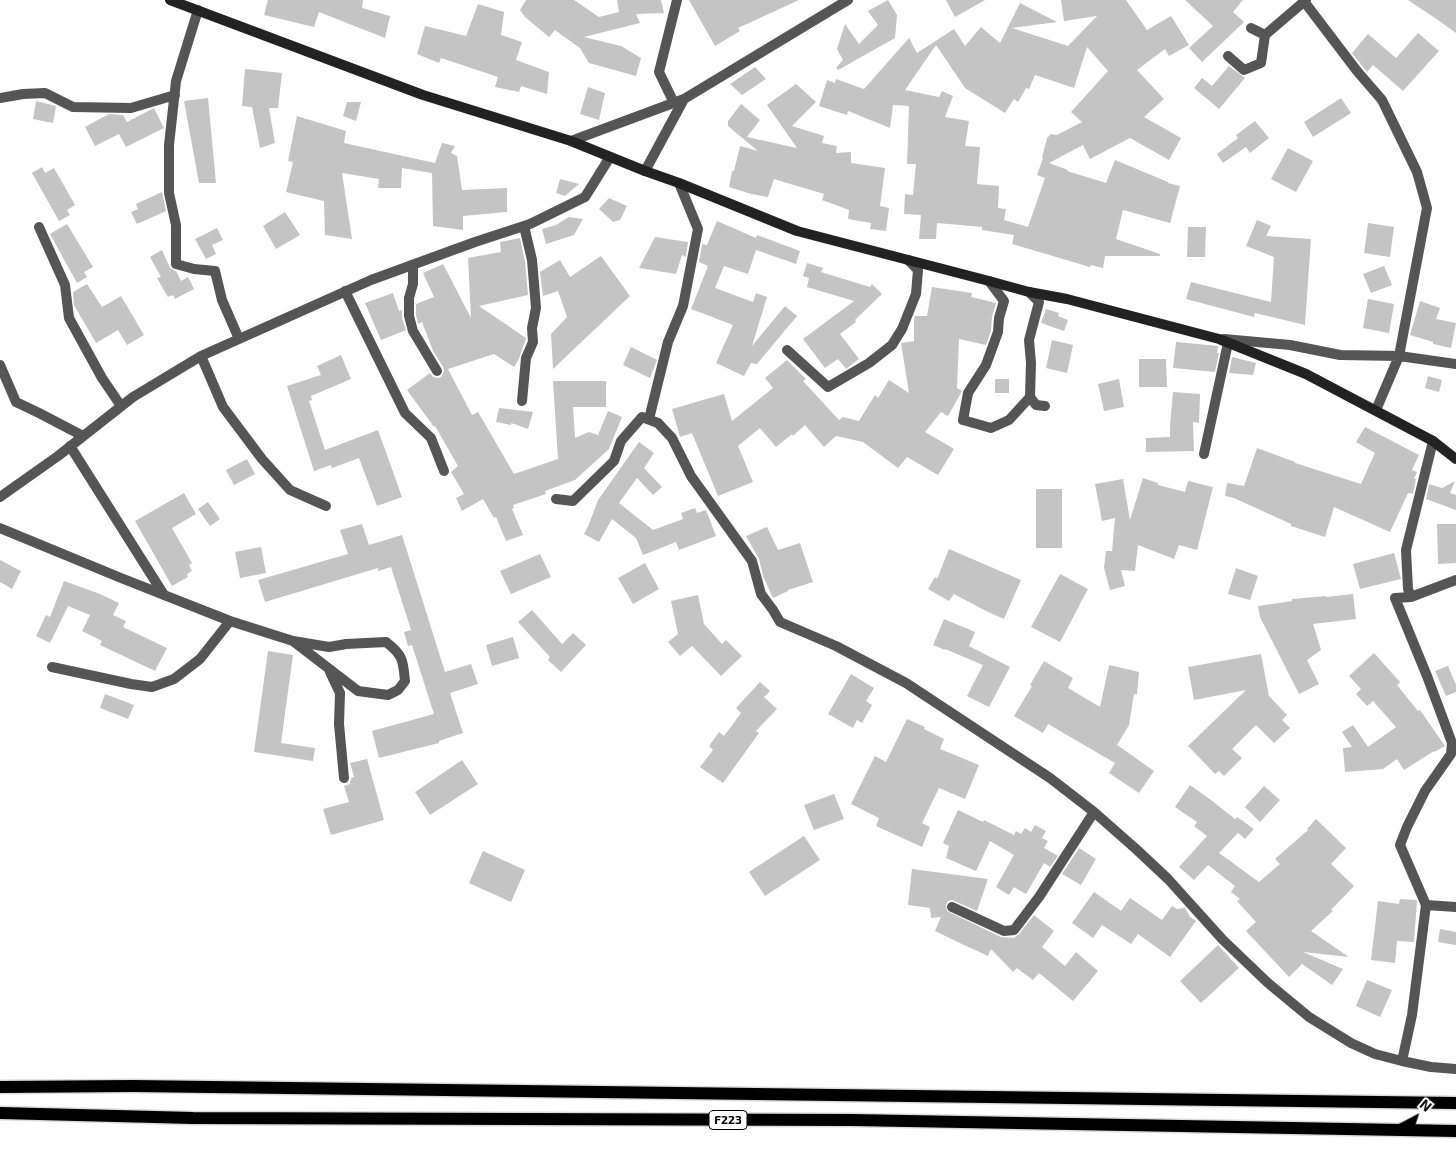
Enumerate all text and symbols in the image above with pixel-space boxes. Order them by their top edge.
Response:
north arrow [1391,1092,1441,1142]
text: N [1417,1095,1435,1115]
road number: F223 [709,1110,747,1130]

